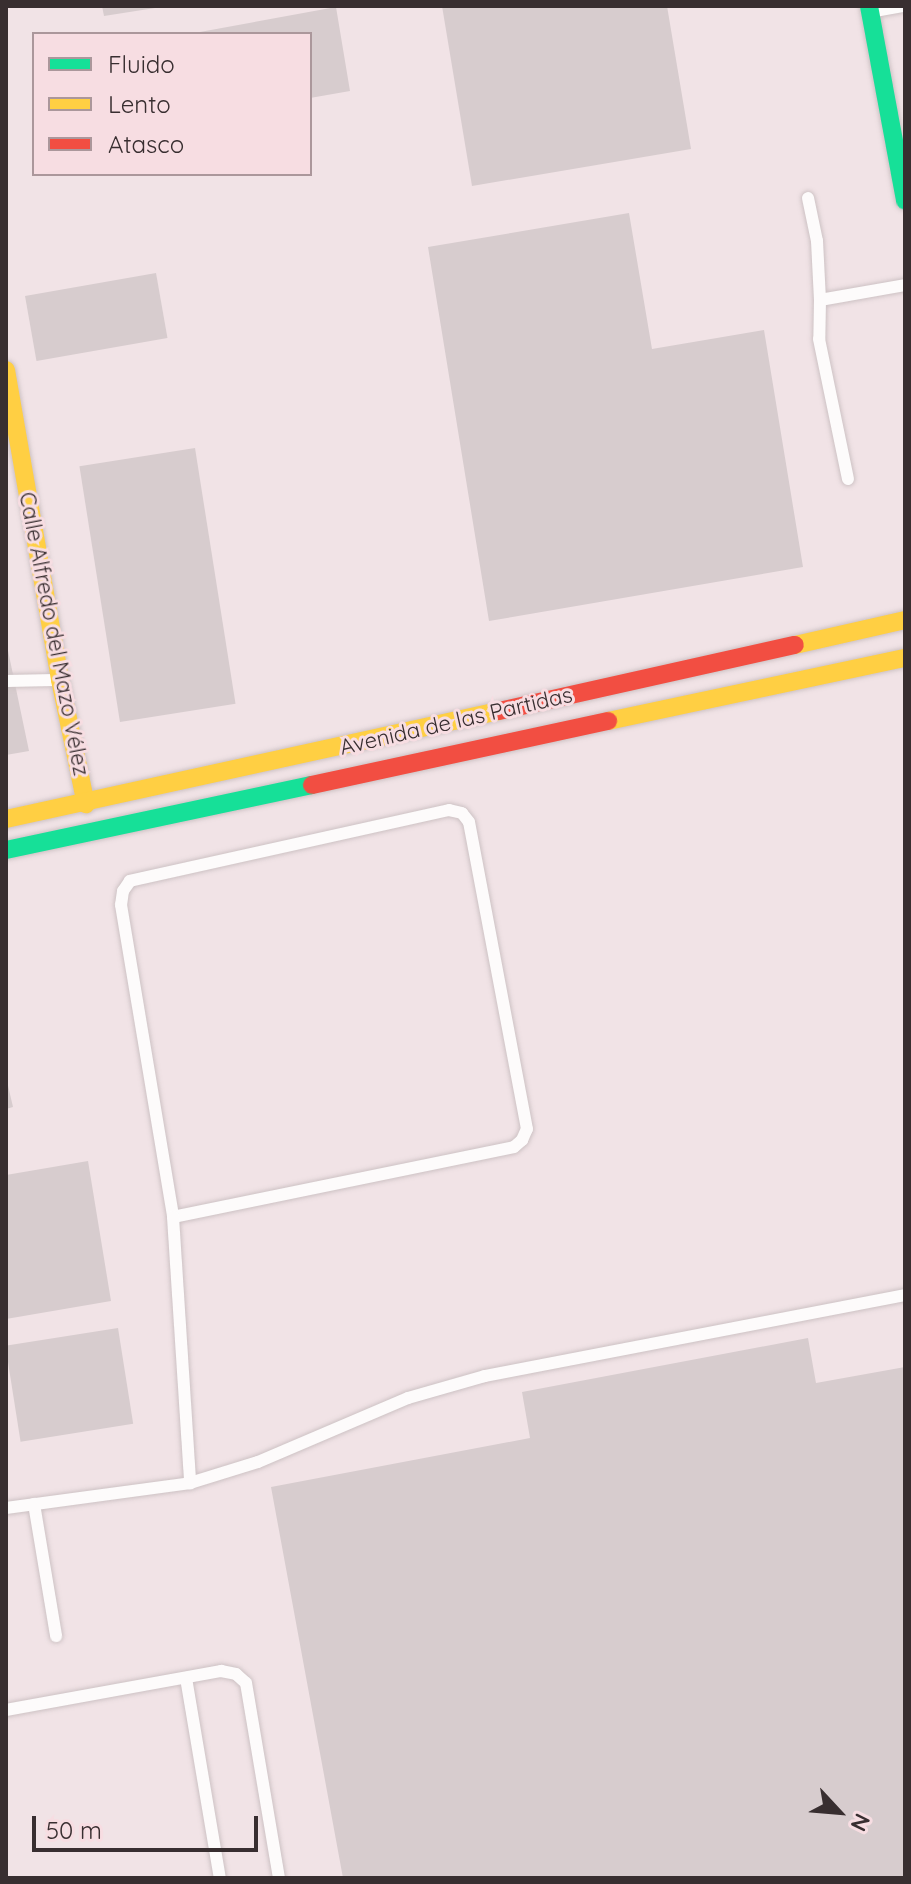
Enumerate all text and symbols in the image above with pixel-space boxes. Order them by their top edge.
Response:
legend [32,32,312,176]
text: Fluido [108,49,175,79]
text: Lento [108,89,171,119]
text: Atasco [108,129,184,159]
street label: Calle Alfredo del Mazo Vélez [14,490,94,778]
street label: Avenida de las Partidas [337,681,575,761]
north arrow [799,1772,879,1852]
scale bar [36,1800,262,1850]
text: N [844,1809,877,1836]
text: 50 m [46,1815,102,1845]

